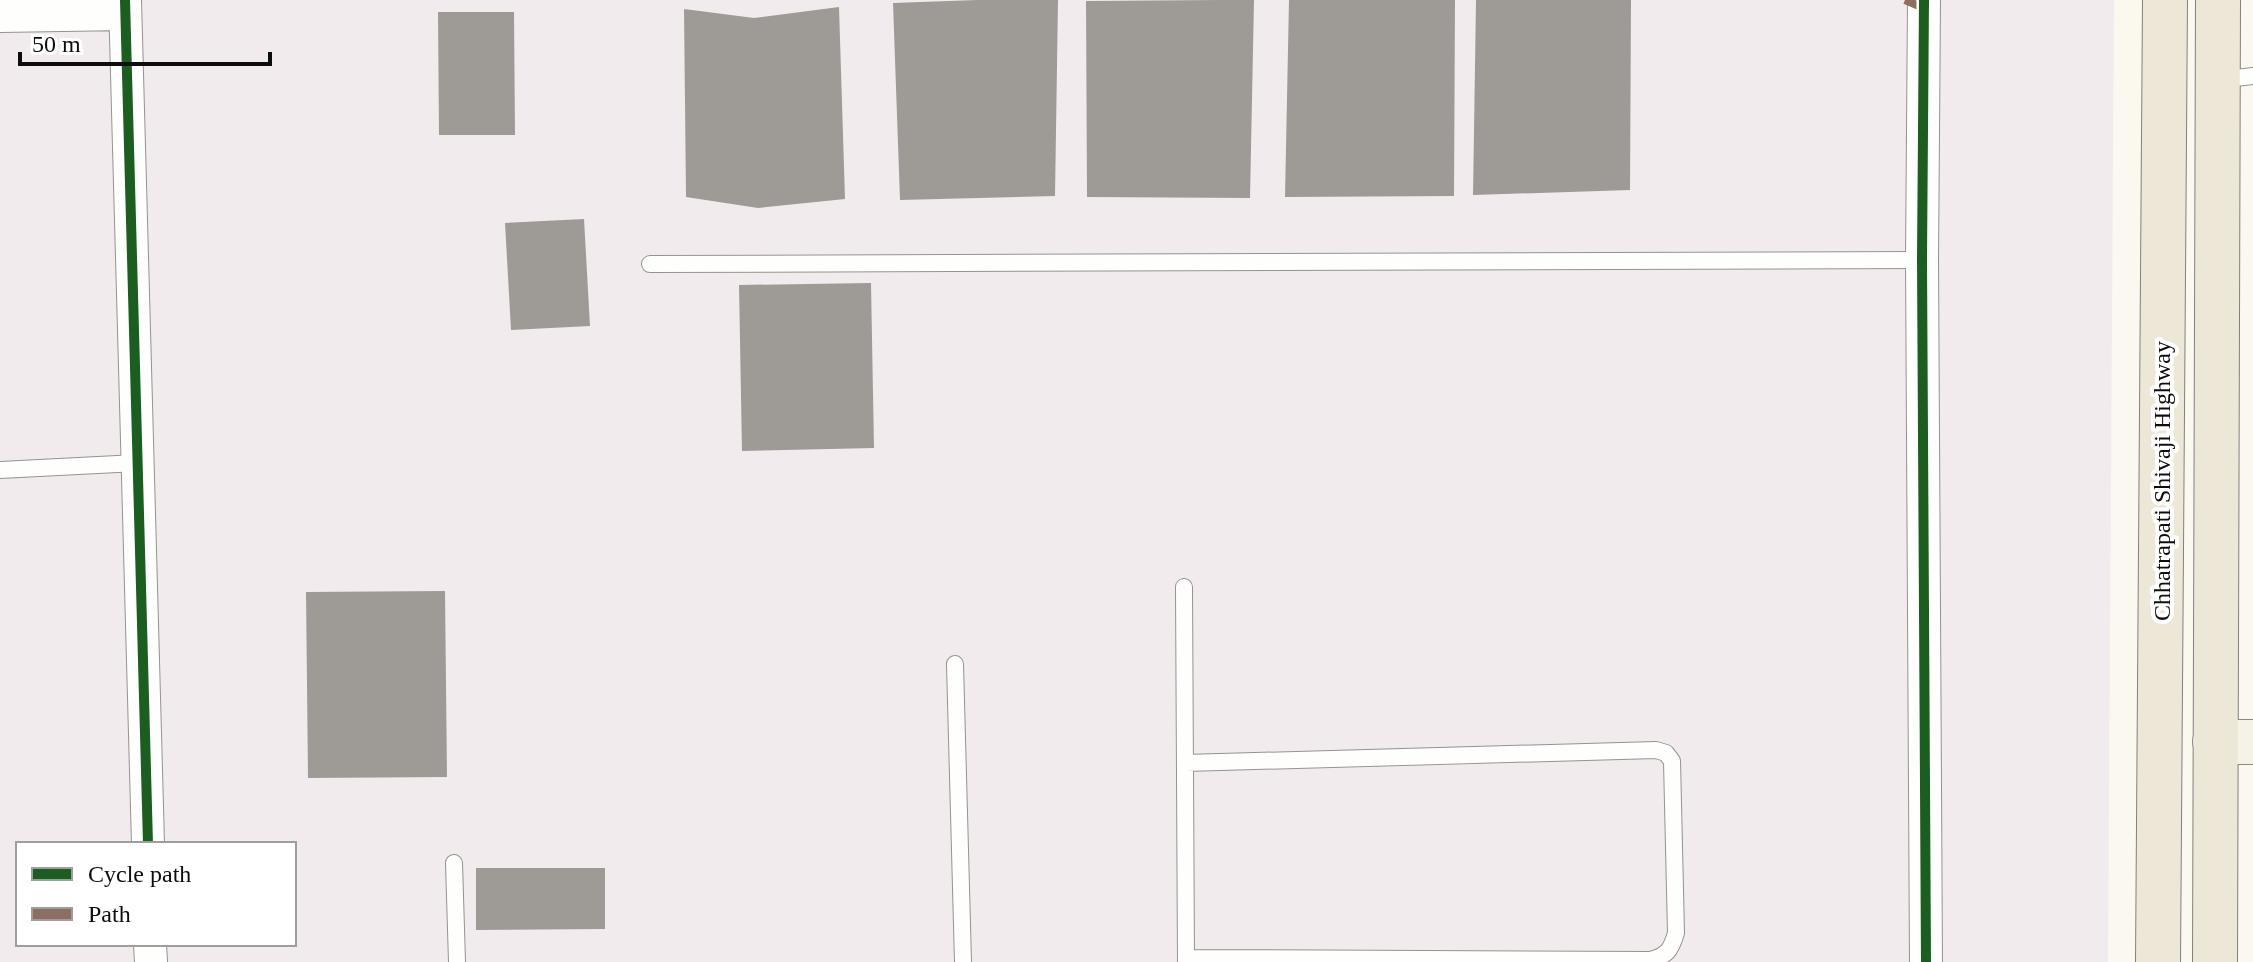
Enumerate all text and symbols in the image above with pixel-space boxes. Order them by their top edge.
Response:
scale bar [20,16,270,66]
text: 50 m [32,31,81,57]
street label: Chhatrapati Shivaji Highway [2149,341,2175,621]
legend [16,842,296,946]
text: Cycle path [88,861,191,887]
text: Path [88,901,131,927]

